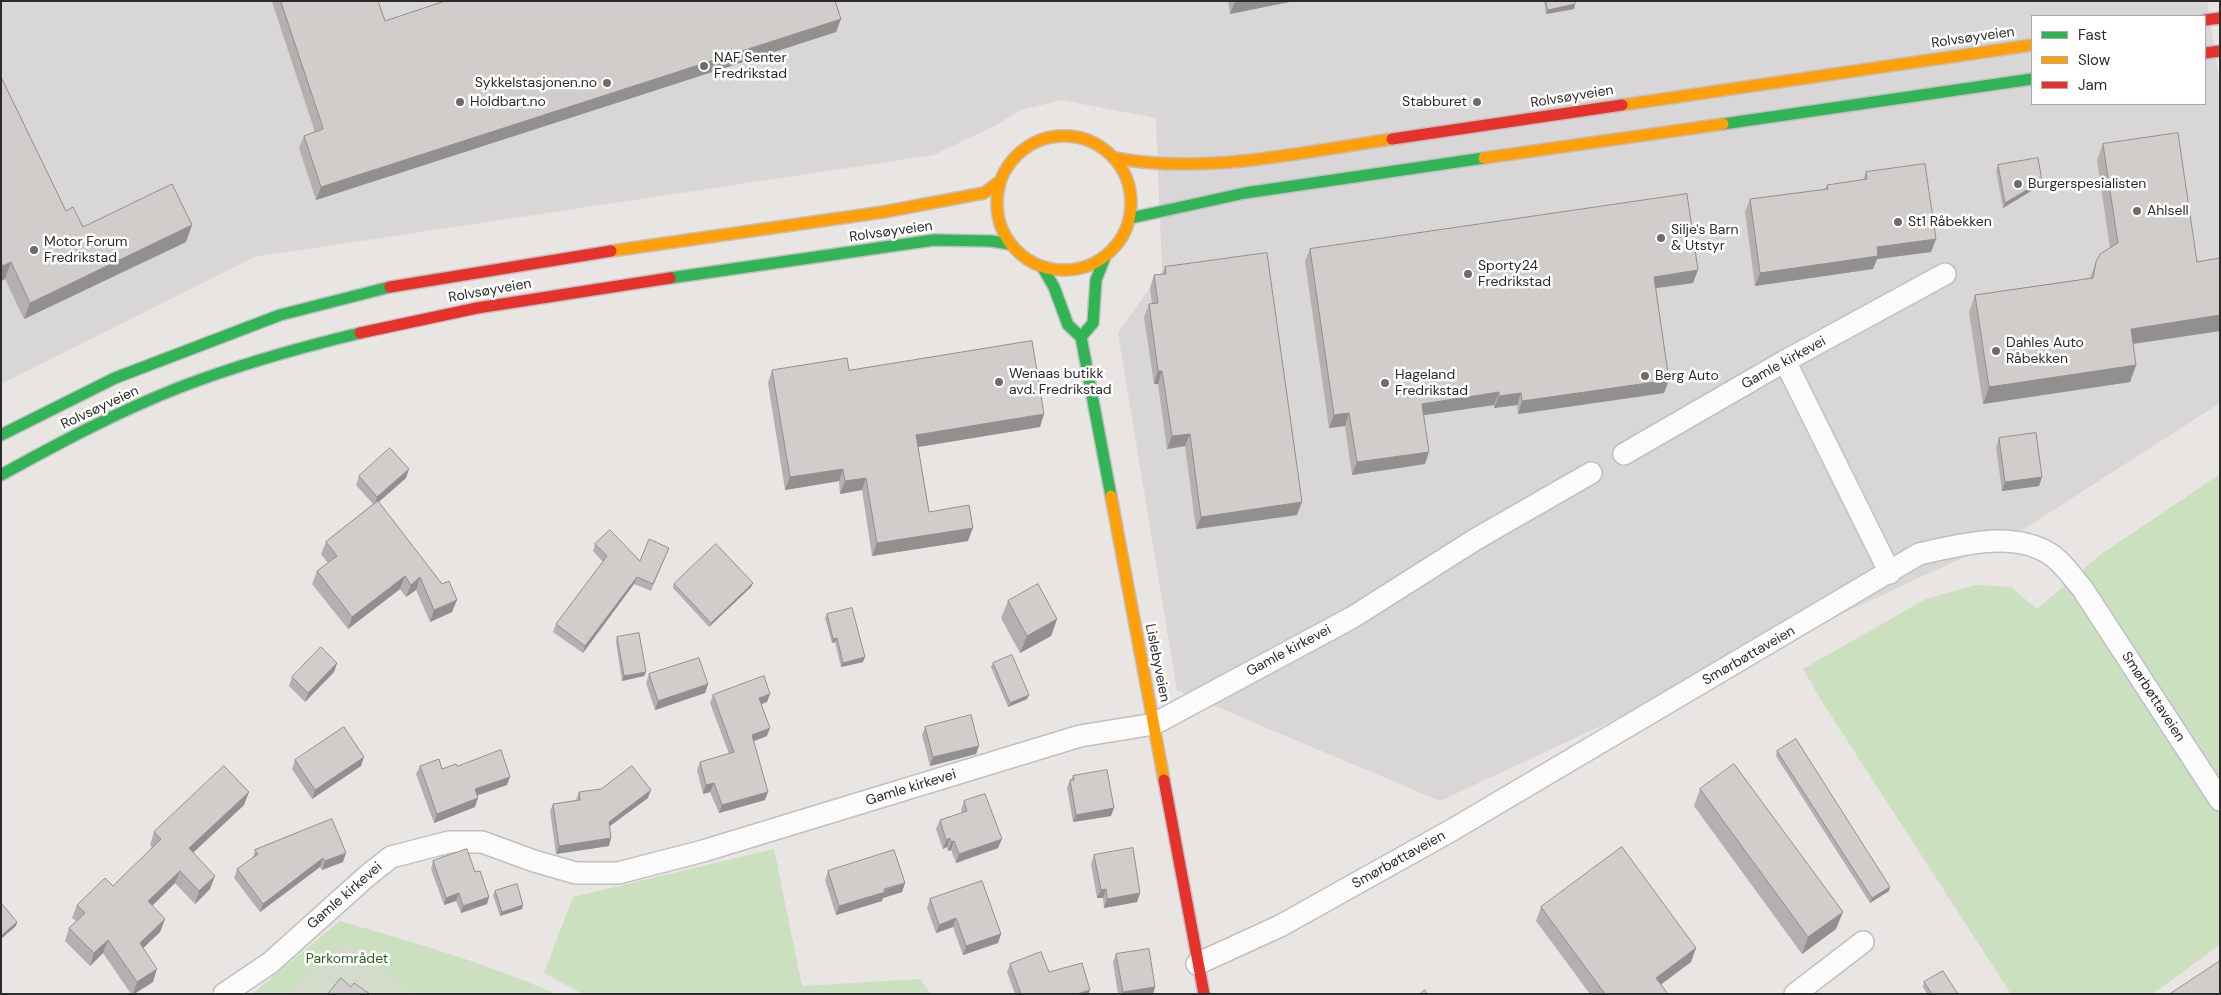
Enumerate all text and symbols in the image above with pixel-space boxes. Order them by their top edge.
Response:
legend [2031,15,2206,105]
street label: Rolvsøyveien [1930,24,2016,52]
text: Fast [2078,25,2107,45]
place label: NAF Senter Fredrikstad [714,50,787,82]
text: Slow [2078,50,2110,70]
marker: NAF Senter Fredrikstad [698,60,710,72]
place label: Sykkelstasjonen.no [475,75,597,91]
text: Jam [2078,75,2107,95]
marker: Sykkelstasjonen.no [601,77,613,89]
street label: Rolvsøyveien [1529,82,1615,112]
place label: Holdbart.no [470,94,546,110]
place label: Stabburet [1402,94,1467,110]
marker: Holdbart.no [454,96,466,108]
marker: Stabburet [1471,96,1483,108]
place label: Burgerspesialisten [2028,176,2146,192]
marker: Burgerspesialisten [2012,178,2024,190]
place label: Ahlsell [2147,203,2189,219]
marker: Ahlsell [2131,205,2143,217]
place label: St1 Råbekken [1908,214,1992,230]
marker: St1 Råbekken [1892,216,1904,228]
street label: Rolvsøyveien [848,218,934,246]
place label: Silje's Barn & Utstyr [1671,222,1739,254]
marker: Silje's Barn & Utstyr [1655,232,1667,244]
place label: Motor Forum Fredrikstad [44,234,127,266]
marker: Motor Forum Fredrikstad [28,244,40,256]
place label: Sporty24 Fredrikstad [1478,258,1551,290]
marker: Sporty24 Fredrikstad [1462,268,1474,280]
street label: Rolvsøyveien [447,275,533,307]
street label: Gamle kirkevei [1739,333,1829,393]
place label: Dahles Auto Råbekken [2006,335,2084,368]
marker: Dahles Auto Råbekken [1990,345,2002,357]
place label: Wenaas butikk avd. Fredrikstad [1009,366,1112,398]
place label: Hageland Fredrikstad [1395,367,1468,400]
place label: Berg Auto [1655,368,1719,384]
marker: Berg Auto [1639,370,1651,382]
marker: Wenaas butikk avd. Fredrikstad [993,376,1005,388]
marker: Hageland Fredrikstad [1379,377,1391,389]
street label: Rolvsøyveien [58,383,142,433]
street label: Gamle kirkevei [1244,622,1334,680]
street label: Lislebyveien [1141,623,1173,703]
street label: Smørbøttaveien [1700,623,1798,689]
street label: Smørbøttaveien [2118,649,2188,745]
street label: Gamle kirkevei [864,766,958,810]
street label: Smørbøttaveien [1349,827,1449,893]
street label: Gamle kirkevei [304,859,386,933]
park label: Parkområdet [306,951,388,967]

